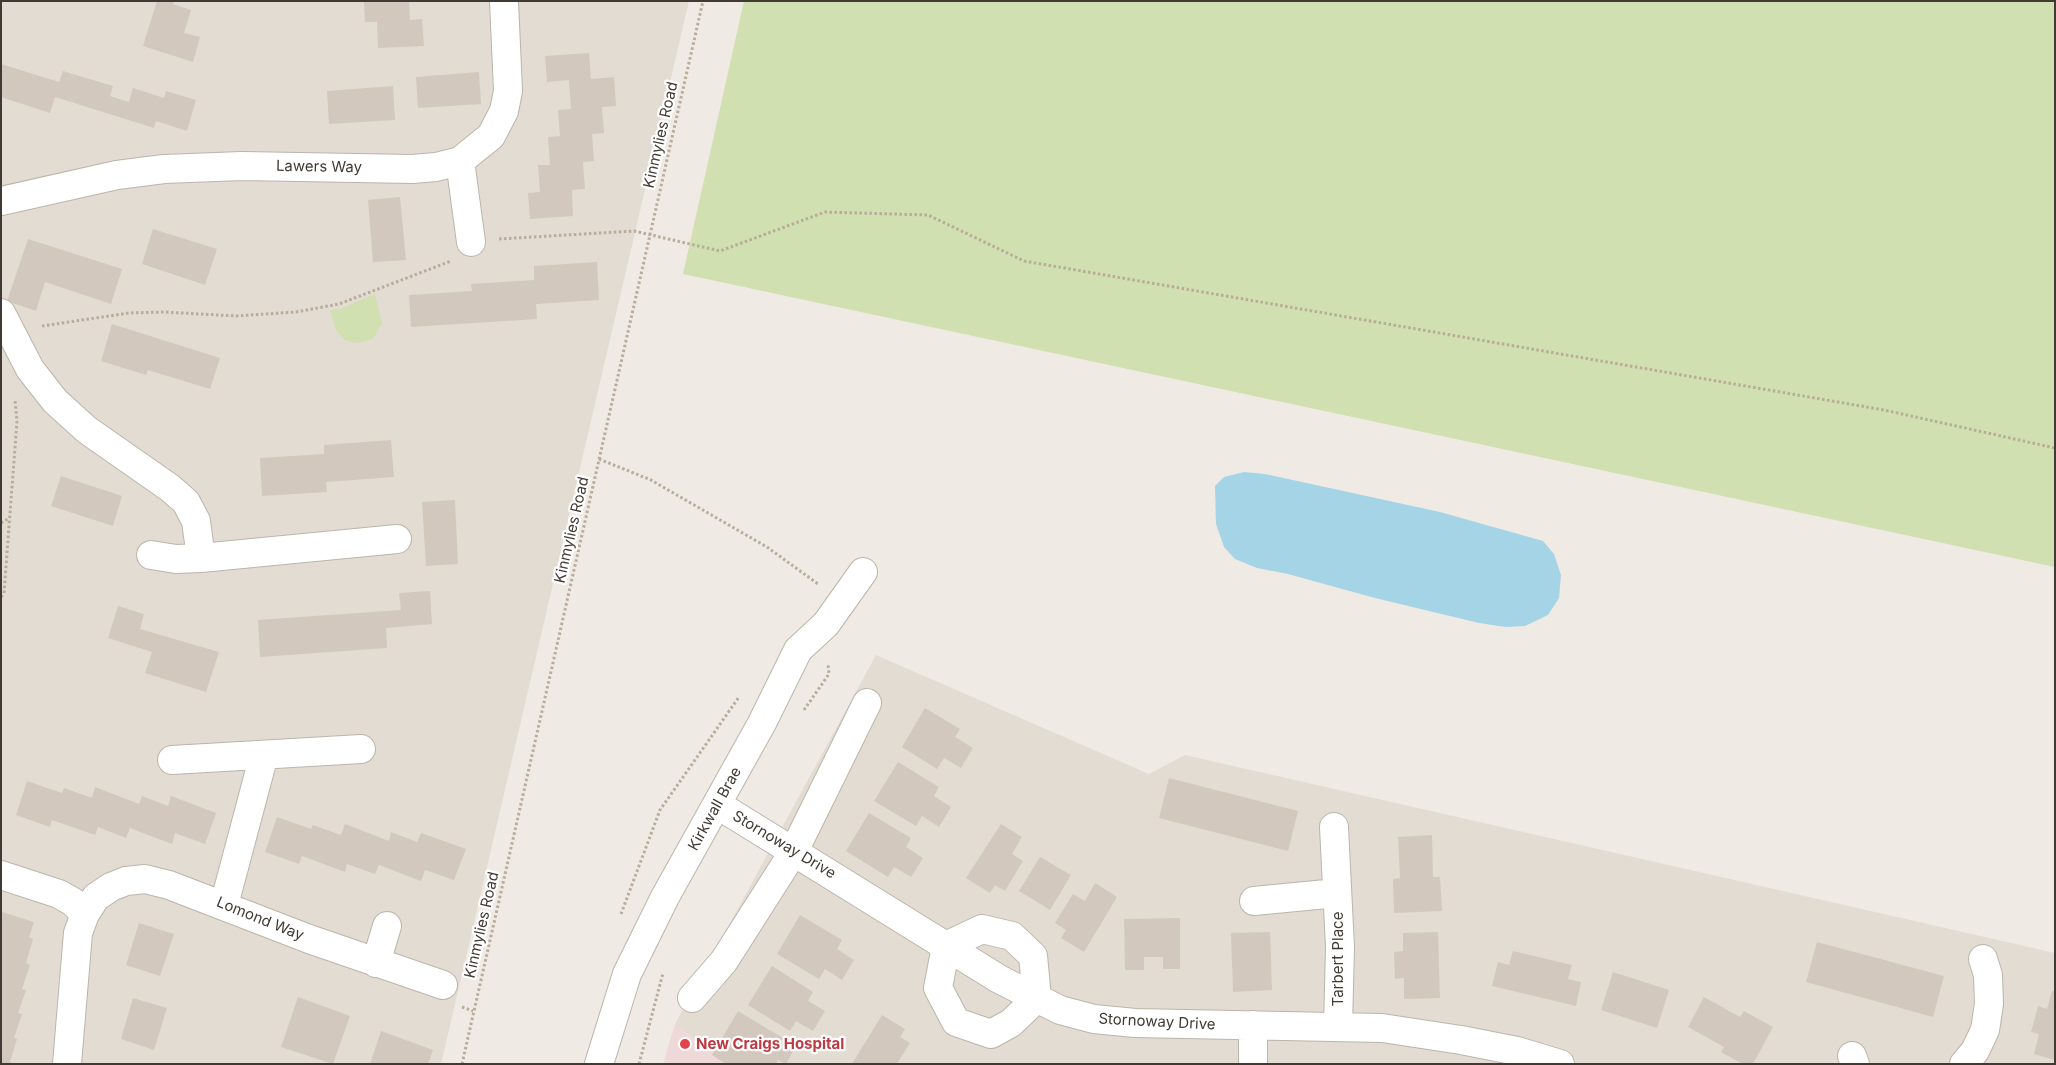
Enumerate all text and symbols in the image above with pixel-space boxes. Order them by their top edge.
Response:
street label: Kinmylies Road [640,80,682,190]
street label: Lawers Way [276,157,362,177]
street label: Kinmylies Road [551,475,593,585]
street label: Kirkwall Brae [685,764,745,854]
street label: Stornoway Drive [729,807,839,883]
street label: Kinmylies Road [461,870,503,980]
street label: Lomond Way [214,893,306,945]
street label: Tarbert Place [1329,912,1347,1006]
street label: Stornoway Drive [1098,1010,1216,1034]
place label: New Craigs Hospital [696,1035,844,1053]
marker: New Craigs Hospital [678,1037,692,1051]

